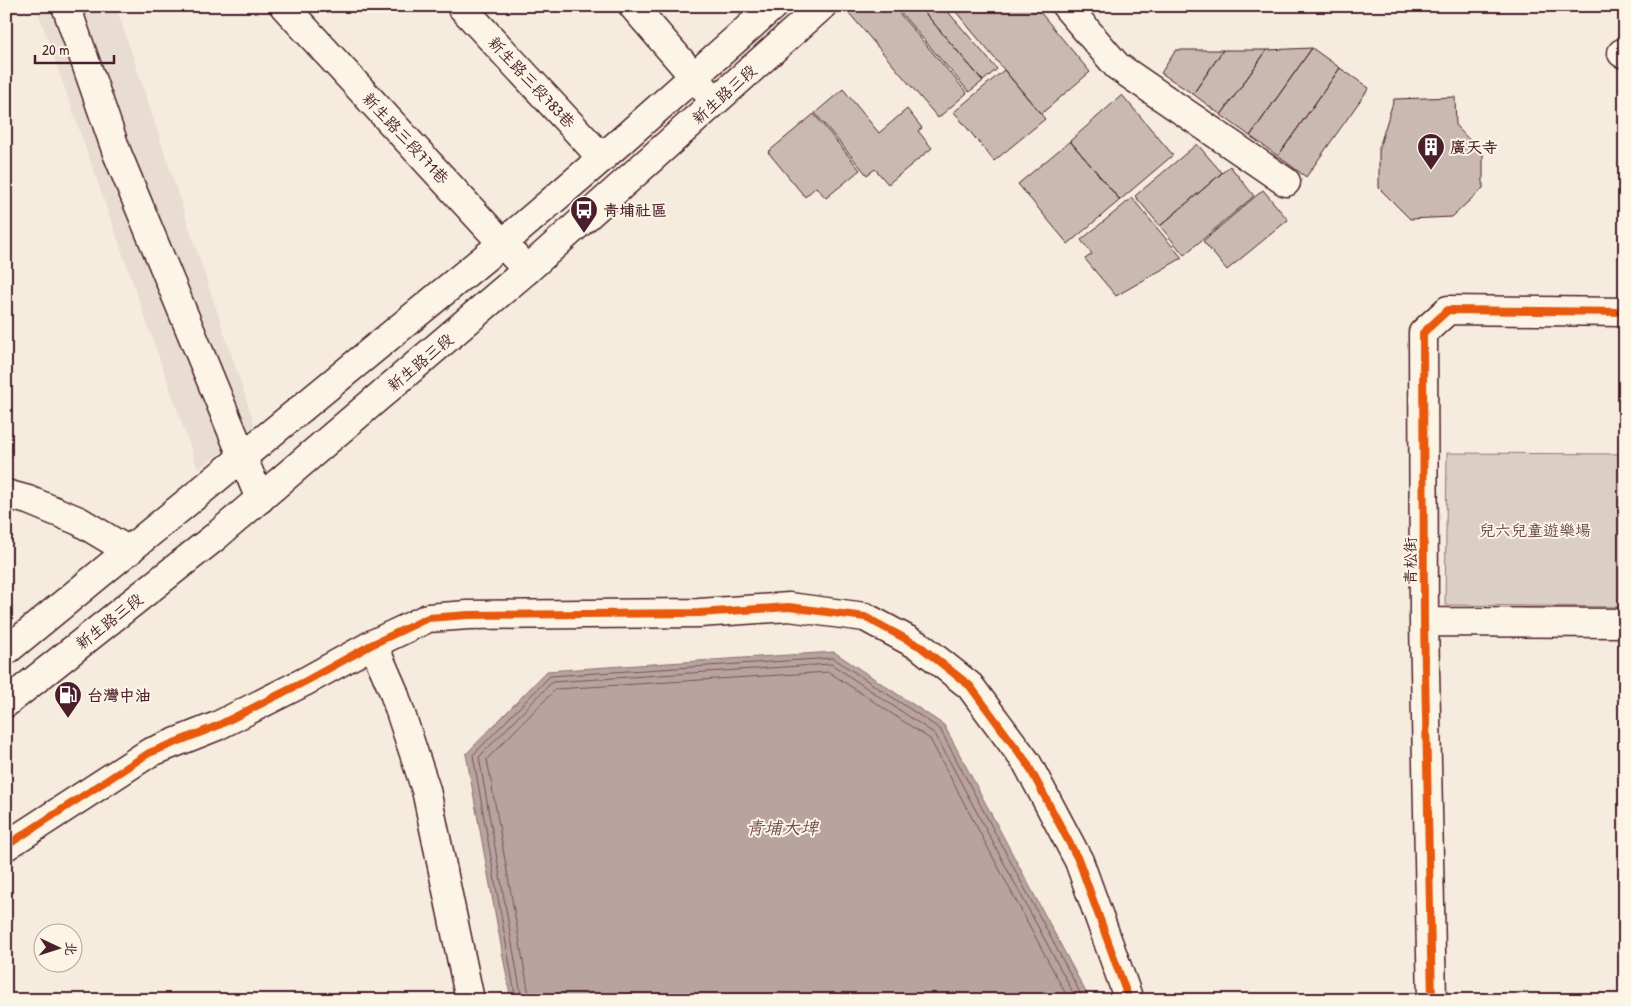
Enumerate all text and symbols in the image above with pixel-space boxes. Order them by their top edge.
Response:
street label: 新生路三段783巷 [484,31,580,133]
scale bar [35,32,114,64]
text: 20 m [42,39,69,60]
street label: 新生路三段 [687,59,761,129]
street label: 新生路三段771巷 [358,87,454,189]
building icon: 廣天寺 [1416,132,1446,171]
place label: 廣天寺 [1450,136,1498,158]
bus stop icon: 青埔社區 [569,195,599,234]
place label: 青埔社區 [603,199,667,221]
street label: 新生路三段 [382,328,458,396]
park label: 兒六兒童遊樂場 [1479,519,1591,541]
street label: 青松街 [1399,537,1421,585]
street label: 新生路三段 [71,588,147,654]
fuel station icon: 台灣中油 [53,680,83,719]
place label: 台灣中油 [87,684,151,706]
water label: 青埔大埤 [746,815,820,840]
north arrow [32,924,82,974]
text: 北 [62,941,81,957]

